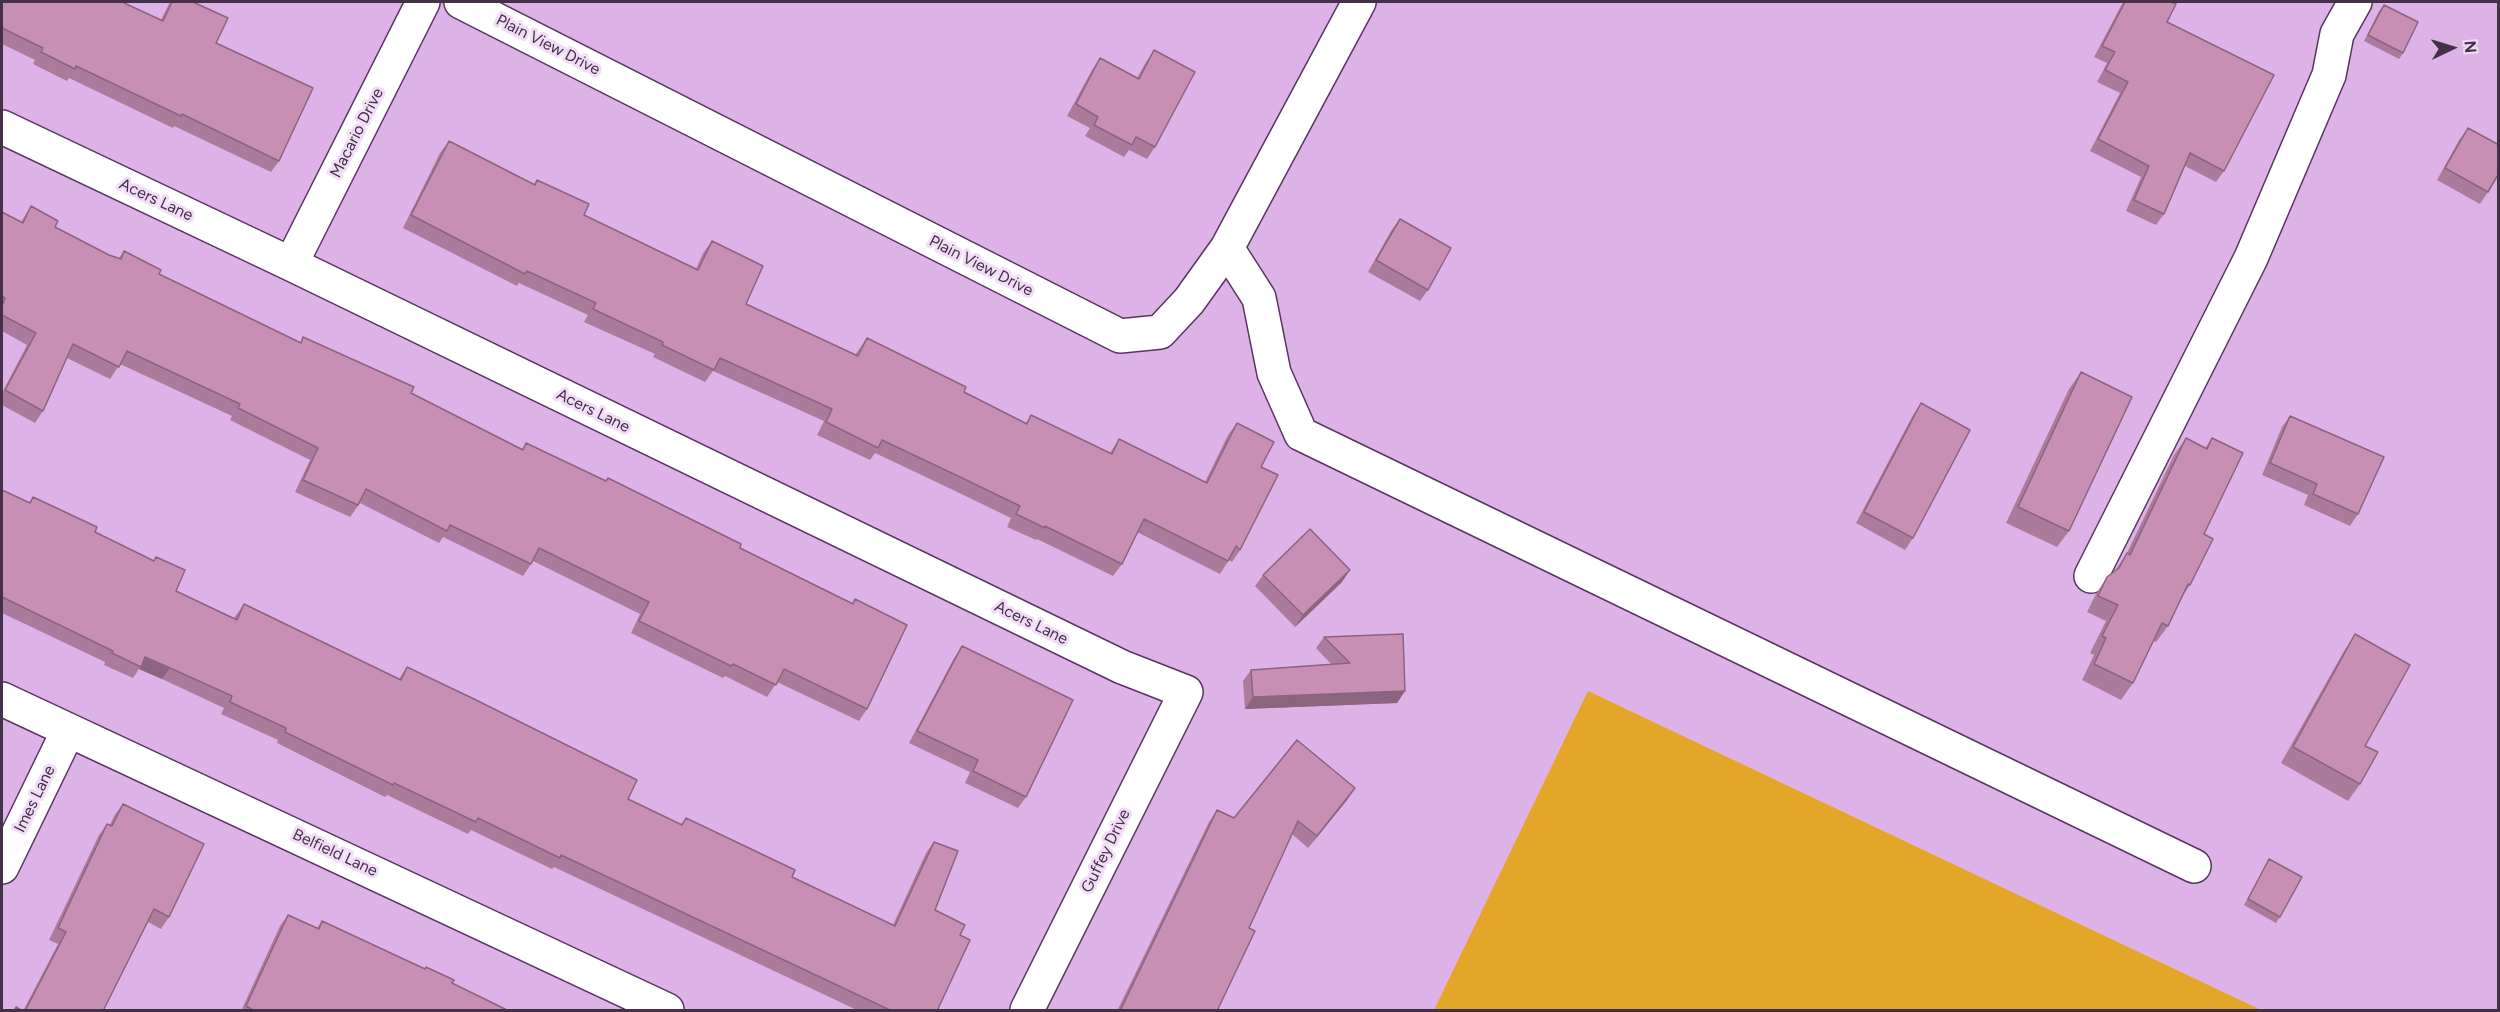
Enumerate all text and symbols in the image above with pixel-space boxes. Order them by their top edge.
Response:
street label: Plain View Drive [493,10,603,80]
north arrow [2422,18,2482,78]
text: N [2461,40,2480,54]
street label: Macario Drive [326,85,388,181]
street label: Acers Lane [116,175,196,225]
street label: Plain View Drive [926,231,1036,301]
street label: Acers Lane [553,385,633,437]
street label: Acers Lane [991,597,1071,649]
street label: Imes Lane [11,762,59,836]
street label: Guffey Drive [1077,806,1135,896]
street label: Belfield Lane [290,825,380,881]

